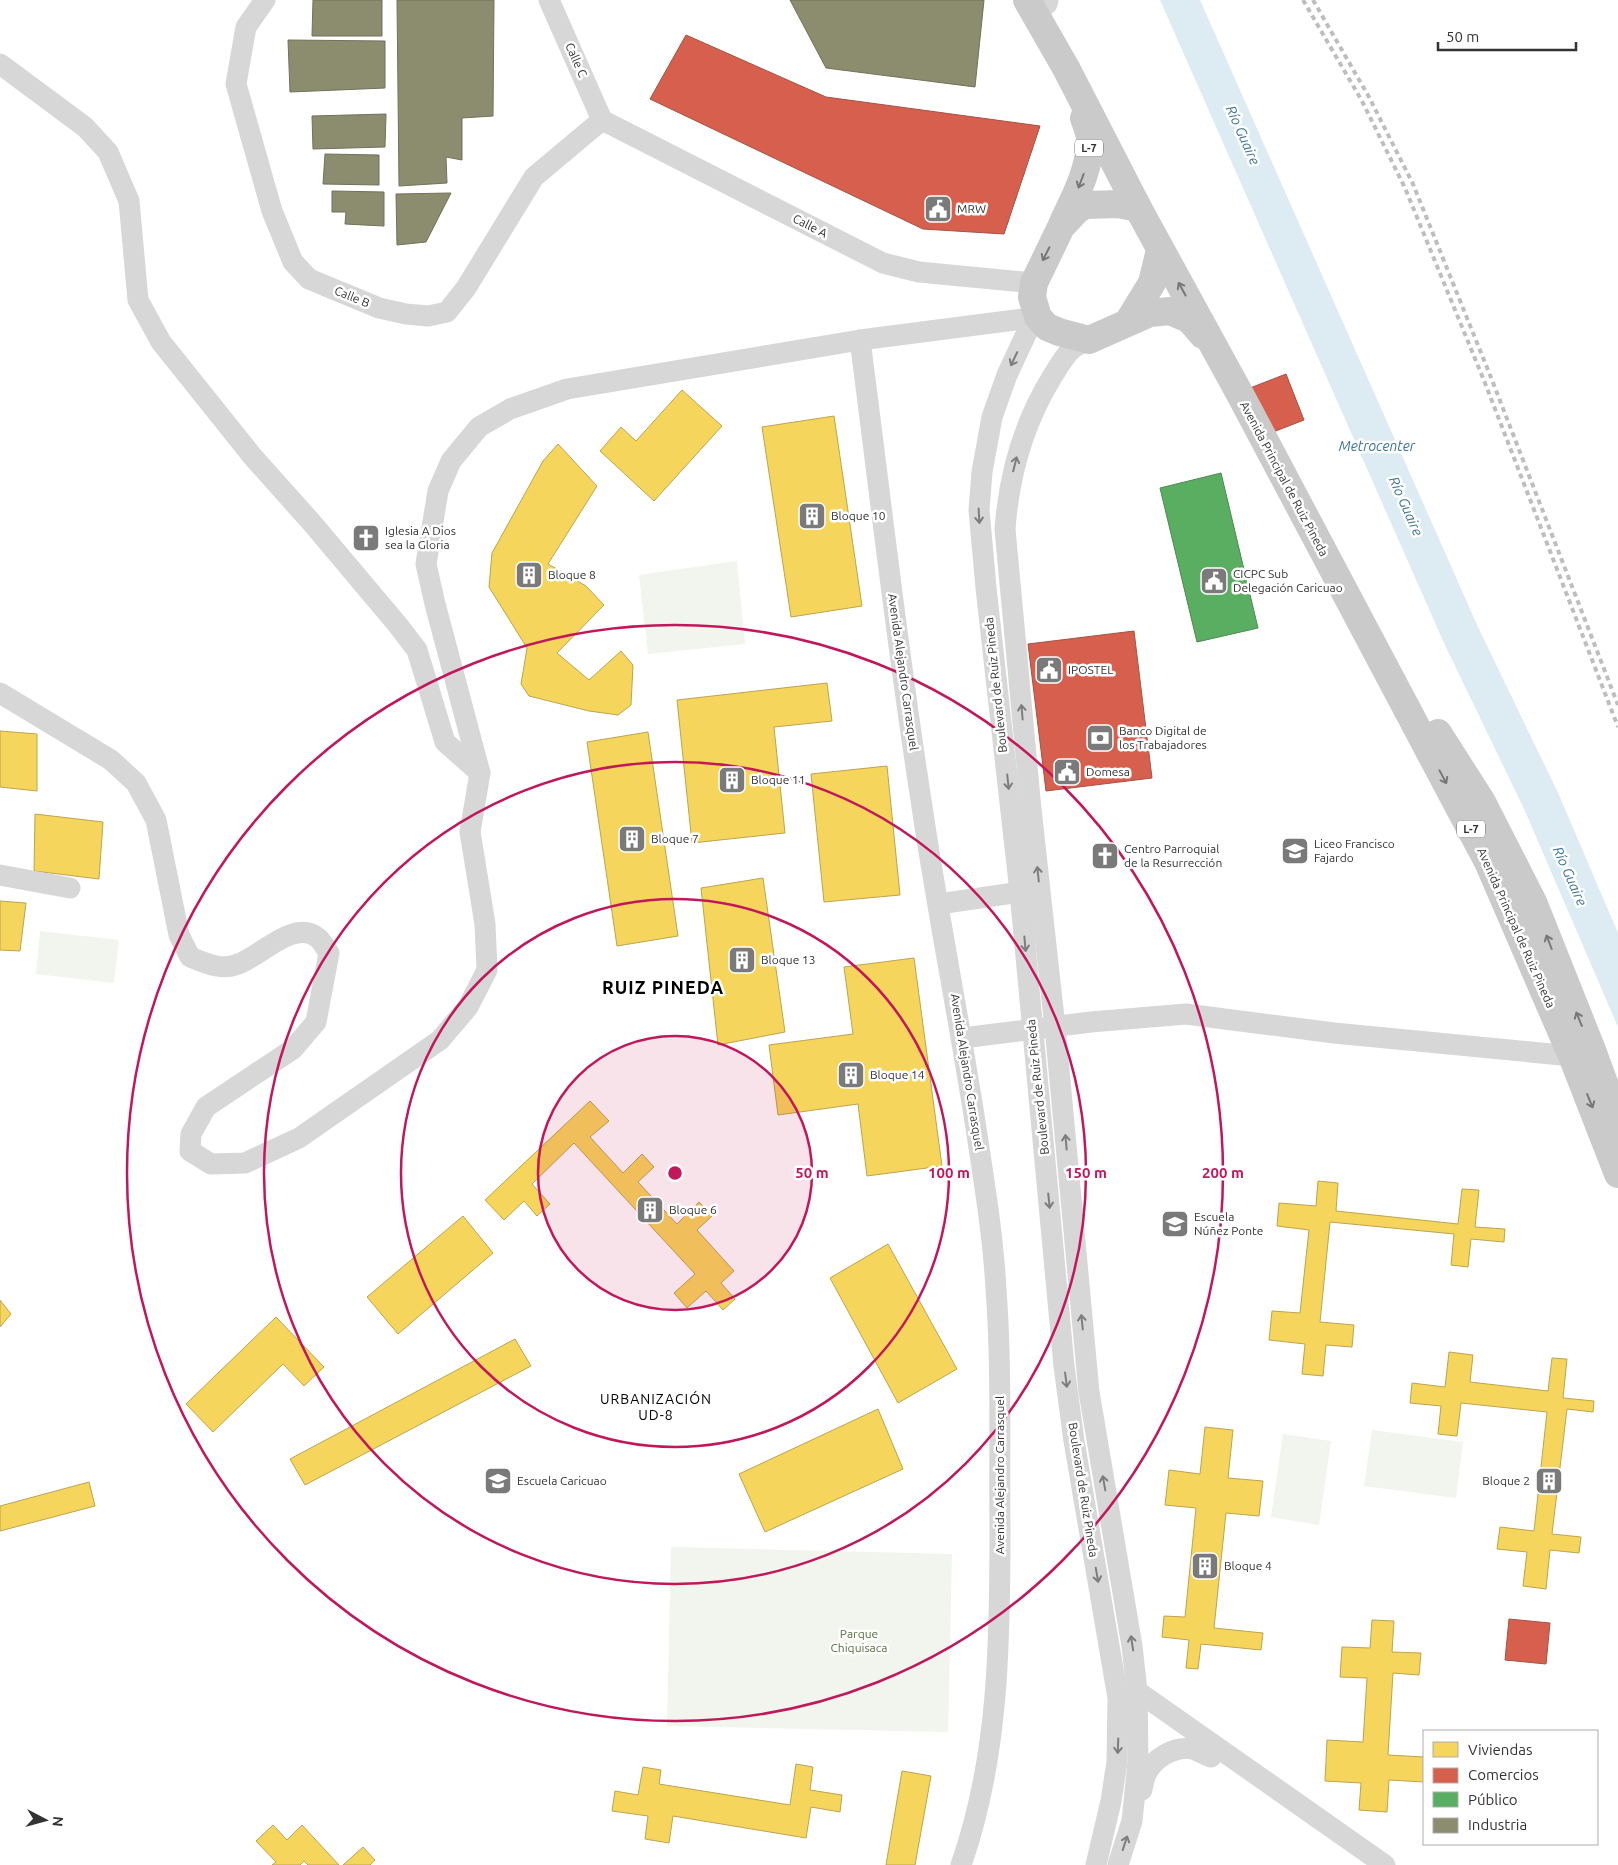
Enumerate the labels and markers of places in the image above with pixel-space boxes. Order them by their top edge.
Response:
public building icon: MRW [923,194,953,224]
place label: MRW [957,202,986,215]
building icon: Bloque 10 [797,501,827,531]
place label: Bloque 10 [831,509,886,522]
church icon: Iglesia A Dios sea la Gloria [351,523,381,553]
place label: Iglesia A Dios sea la Gloria [385,524,456,551]
building icon: Bloque 8 [514,560,544,590]
public building icon: CICPC Sub Delegación Caricuao [1199,566,1229,596]
place label: CICPC Sub Delegación Caricuao [1233,567,1343,594]
place label: Bloque 8 [548,568,596,581]
public building icon: IPOSTEL [1034,655,1064,685]
place label: IPOSTEL [1068,663,1113,676]
bank icon: Banco Digital de los Trabajadores [1085,723,1115,753]
place label: Banco Digital de los Trabajadores [1119,724,1207,751]
public building icon: Domesa [1052,757,1082,787]
building icon: Bloque 11 [717,765,747,795]
place label: Domesa [1086,765,1130,778]
place label: Bloque 11 [751,773,806,786]
building icon: Bloque 7 [617,824,647,854]
place label: Bloque 7 [651,832,699,845]
school or university icon: Liceo Francisco Fajardo [1280,836,1310,866]
place label: Liceo Francisco Fajardo [1314,837,1395,864]
church icon: Centro Parroquial de la Resurrección [1090,841,1120,871]
place label: Centro Parroquial de la Resurrección [1124,842,1222,869]
building icon: Bloque 13 [727,945,757,975]
place label: Bloque 13 [761,953,816,966]
building icon: Bloque 14 [836,1060,866,1090]
place label: Bloque 14 [870,1068,925,1081]
centre of rings [666,1164,684,1182]
building icon: Bloque 6 [635,1195,665,1225]
place label: Bloque 6 [669,1203,717,1216]
school or university icon: Escuela Núñez Ponte [1160,1209,1190,1239]
place label: Escuela Núñez Ponte [1194,1210,1263,1237]
school or university icon: Escuela Caricuao [483,1466,513,1496]
building icon: Bloque 2 [1534,1466,1564,1496]
place label: Escuela Caricuao [517,1474,607,1487]
place label: Bloque 2 [1482,1474,1530,1487]
building icon: Bloque 4 [1190,1551,1220,1581]
place label: Bloque 4 [1224,1559,1272,1572]

